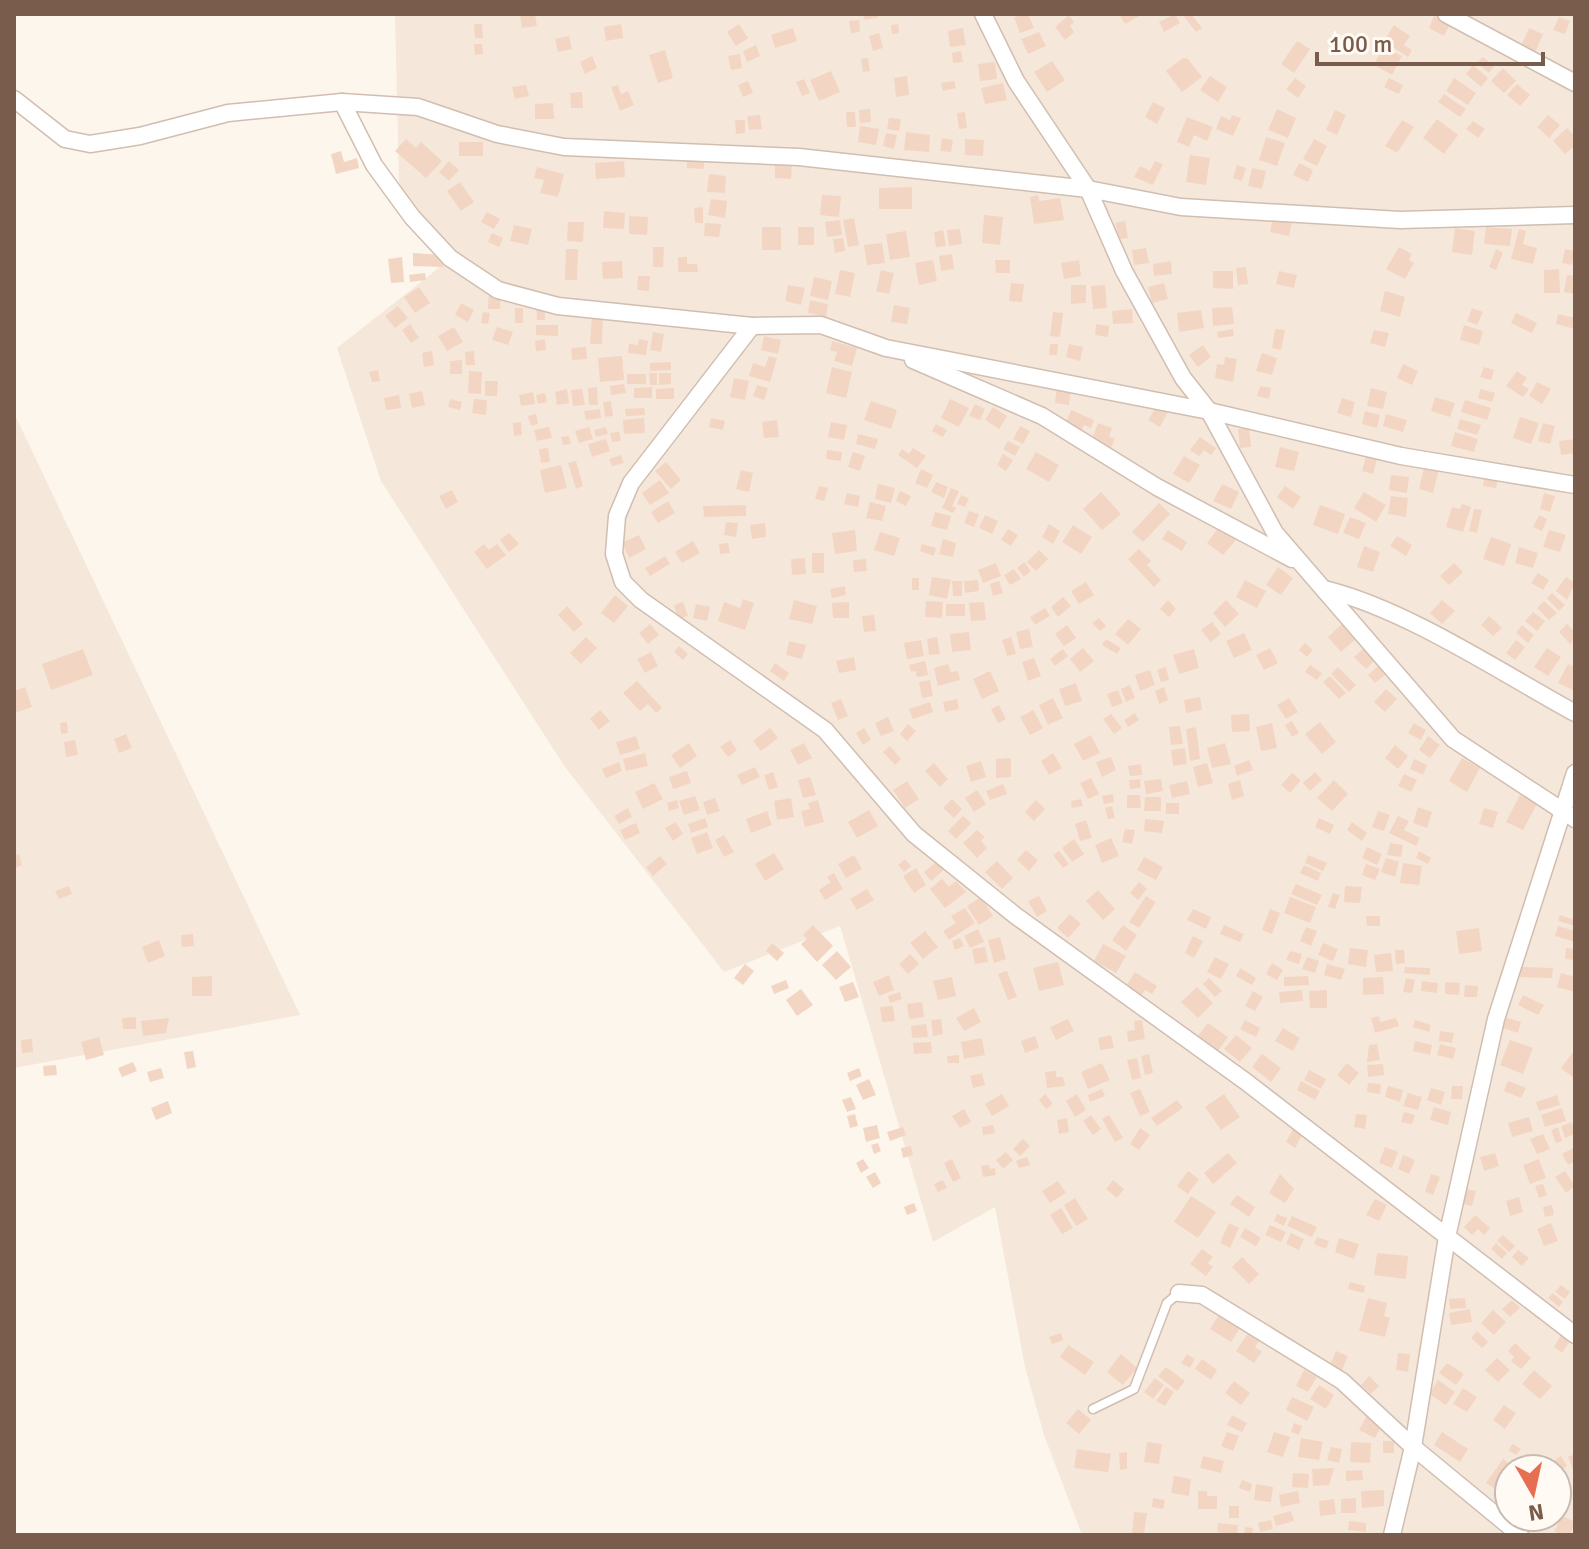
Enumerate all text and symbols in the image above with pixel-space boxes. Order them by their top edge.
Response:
scale bar [1317,16,1543,66]
text: 100 m [1329,29,1392,59]
north arrow [1493,1453,1573,1533]
text: N [1526,1498,1546,1527]

